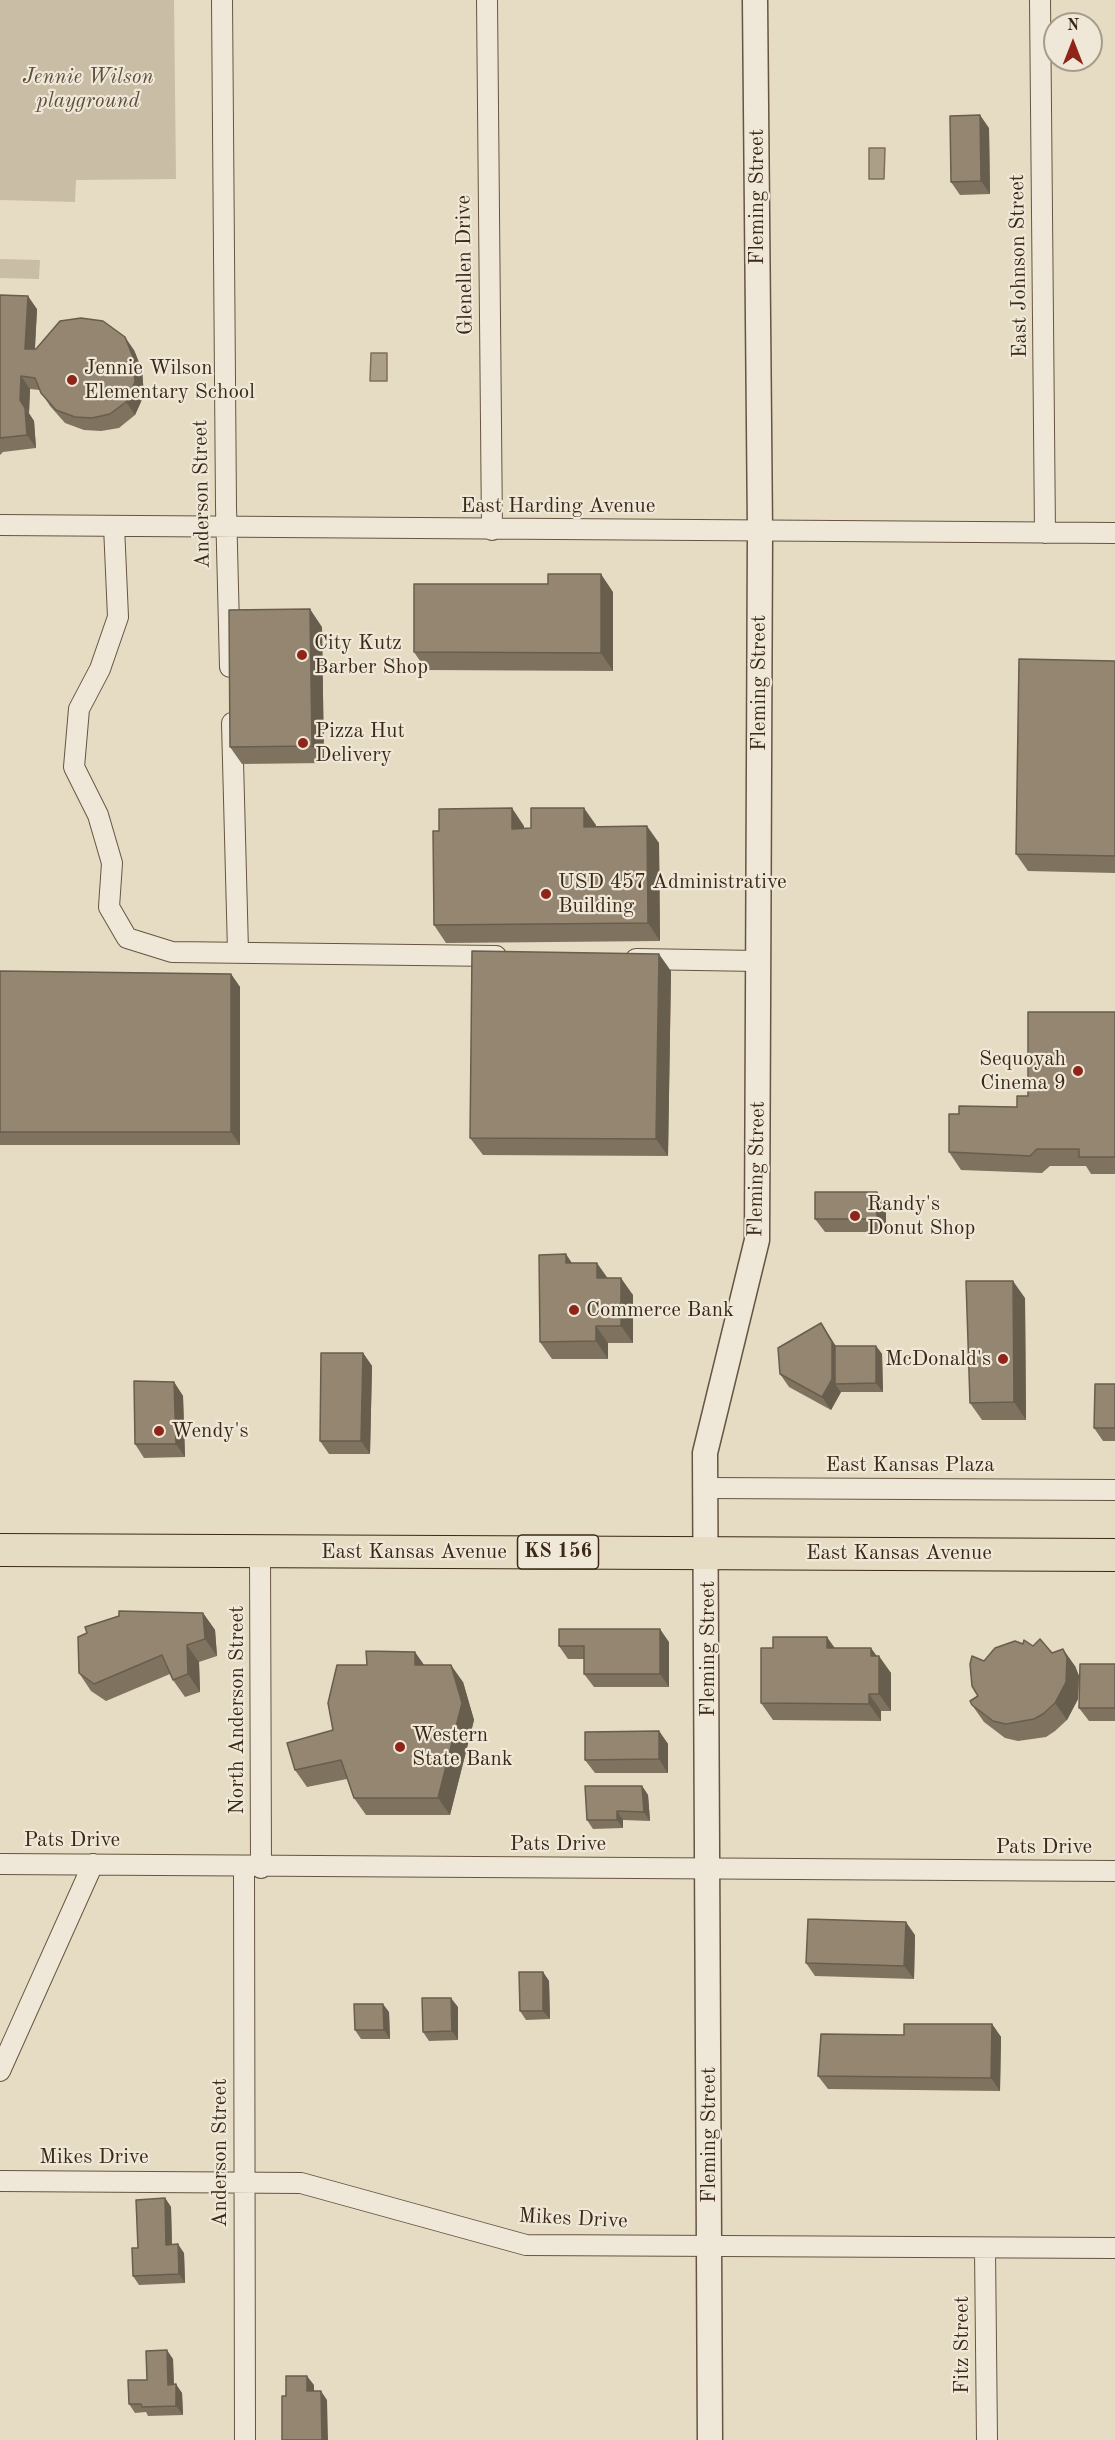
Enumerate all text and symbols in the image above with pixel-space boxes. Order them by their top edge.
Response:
north arrow [1043,12,1103,72]
text: N [1067,18,1079,34]
park label: Jennie Wilson playground [22,64,154,114]
street label: Fleming Street [744,129,770,265]
street label: East Johnson Street [1005,174,1033,358]
street label: Glenellen Drive [451,195,479,335]
place label: Jennie Wilson Elementary School [84,355,255,405]
marker: Jennie Wilson Elementary School [65,373,79,387]
street label: Anderson Street [188,419,216,569]
street label: East Harding Avenue [461,493,655,519]
street label: Fleming Street [746,615,772,751]
place label: City Kutz Barber Shop [314,630,428,680]
marker: City Kutz Barber Shop [295,648,309,662]
place label: Pizza Hut Delivery [315,718,405,768]
marker: Pizza Hut Delivery [296,736,310,750]
place label: USD 457 Administrative Building [558,869,787,919]
marker: USD 457 Administrative Building [539,887,553,901]
place label: Sequoyah Cinema 9 [979,1046,1066,1096]
marker: Sequoyah Cinema 9 [1071,1064,1085,1078]
street label: Fleming Street [743,1101,771,1237]
place label: Randy's Donut Shop [867,1191,975,1241]
marker: Randy's Donut Shop [848,1209,862,1223]
place label: Commerce Bank [586,1297,734,1323]
marker: Commerce Bank [567,1303,581,1317]
place label: McDonald's [885,1346,991,1372]
marker: McDonald's [996,1352,1010,1366]
place label: Wendy's [171,1418,249,1444]
marker: Wendy's [152,1424,166,1438]
street label: East Kansas Plaza [825,1452,995,1478]
road number: KS 156 [518,1535,598,1569]
street label: East Kansas Avenue [321,1539,507,1565]
street label: East Kansas Avenue [806,1540,992,1566]
street label: Fleming Street [695,1581,721,1717]
street label: North Anderson Street [224,1606,250,1814]
place label: Western State Bank [412,1722,513,1772]
marker: Western State Bank [393,1740,407,1754]
street label: Pats Drive [24,1827,120,1853]
street label: Pats Drive [510,1831,606,1857]
street label: Pats Drive [996,1834,1092,1860]
street label: Fleming Street [696,2067,722,2203]
street label: Anderson Street [207,2078,233,2228]
street label: Mikes Drive [39,2144,149,2170]
street label: Mikes Drive [518,2204,628,2234]
street label: Fitz Street [949,2296,975,2394]

